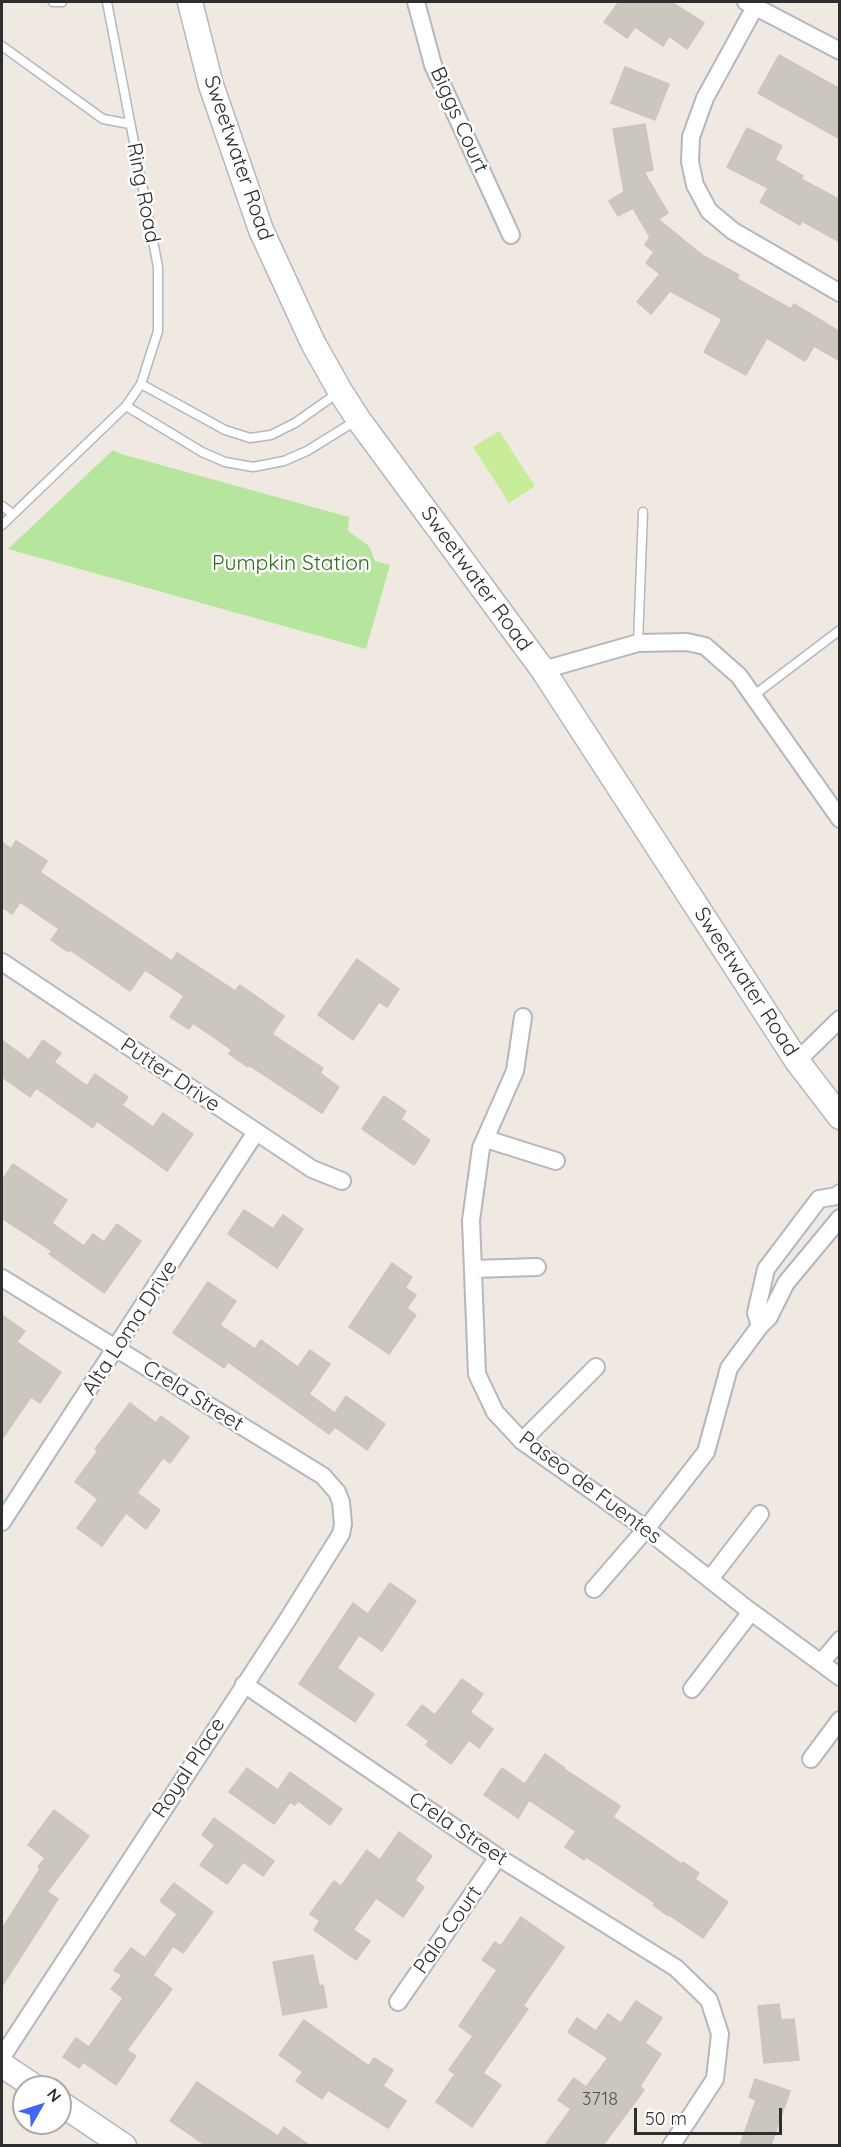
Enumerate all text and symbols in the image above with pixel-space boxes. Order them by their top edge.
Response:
street label: Biggs Court [424,63,494,177]
street label: Sweetwater Road [198,72,278,244]
street label: Ring Road [121,141,165,245]
street label: Sweetwater Road [415,502,537,656]
park label: Pumpkin Station [212,551,370,577]
street label: Sweetwater Road [688,903,804,1061]
street label: Putter Drive [115,1032,225,1118]
street label: Alta Loma Drive [77,1256,183,1400]
street label: Crela Street [138,1355,248,1437]
street label: Paseo de Fuentes [514,1426,666,1550]
street label: Royal Place [147,1713,231,1823]
street label: Crela Street [404,1787,512,1871]
street label: Palo Court [409,1881,487,1979]
north arrow [12,2075,72,2135]
text: N [43,2084,66,2106]
house number: 3718 [582,2089,618,2111]
scale bar [637,2096,786,2134]
text: 50 m [645,2107,687,2130]

